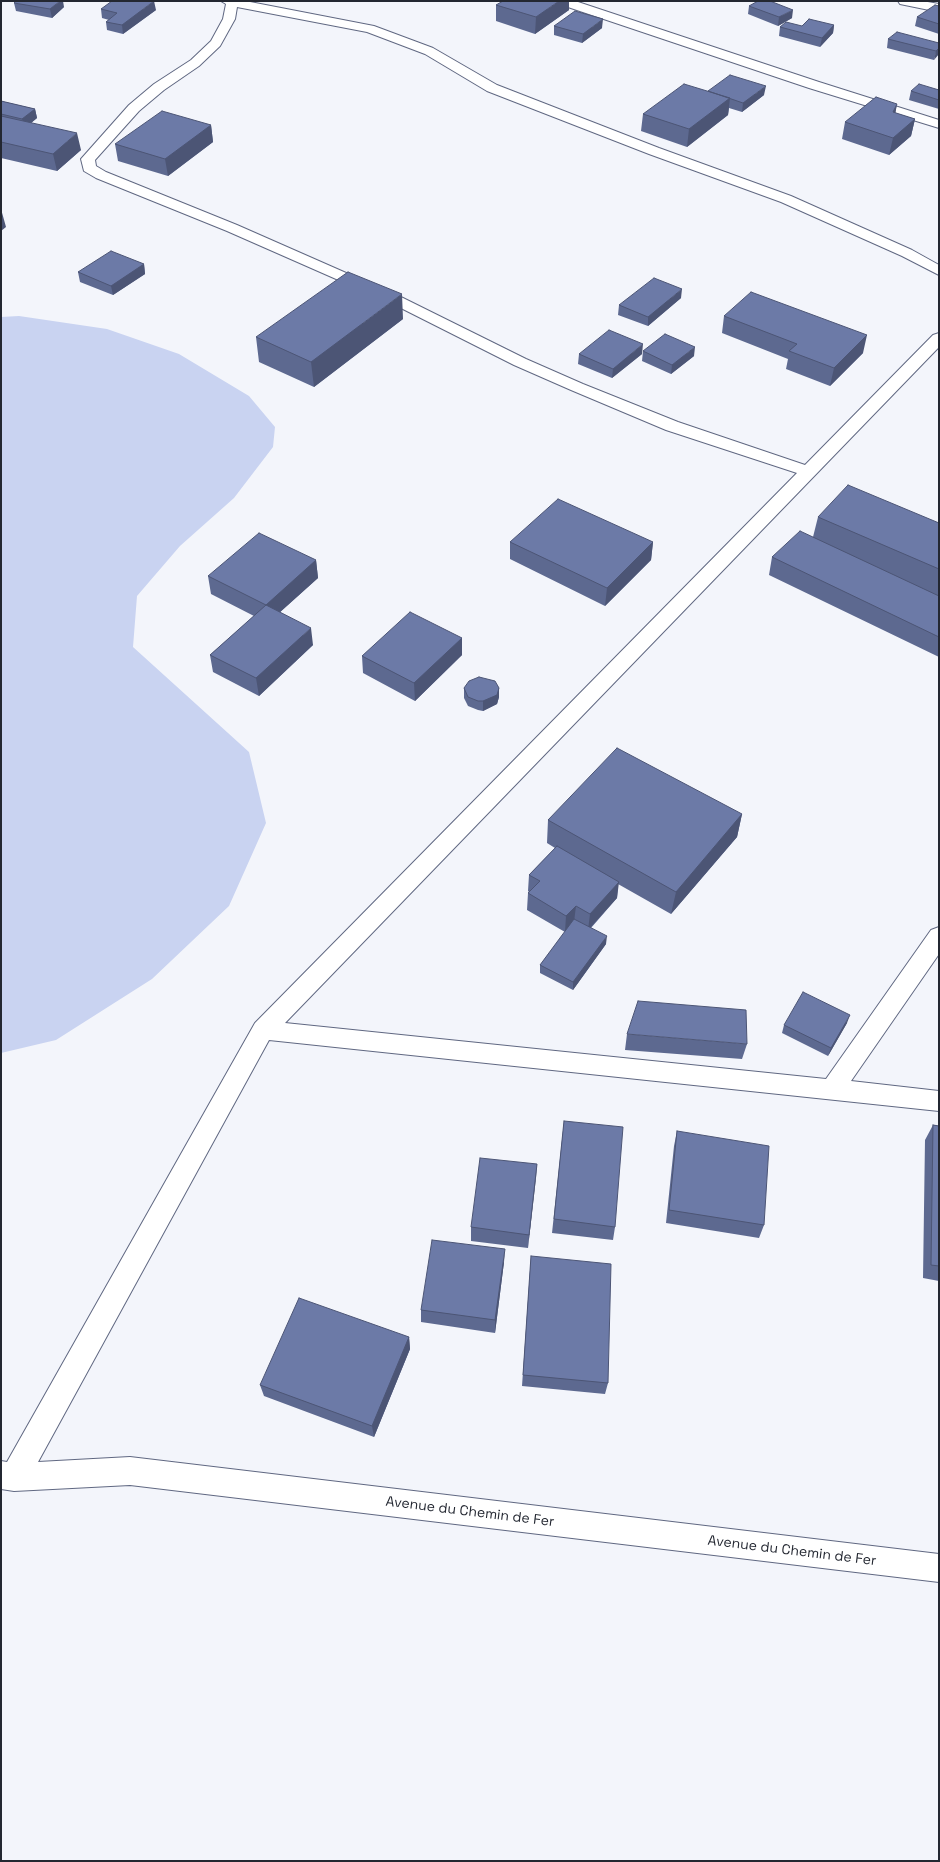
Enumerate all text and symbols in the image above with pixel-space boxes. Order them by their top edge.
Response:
street label: Avenue du Chemin de Fer [385,1493,555,1531]
street label: Avenue du Chemin de Fer [707,1532,877,1570]

